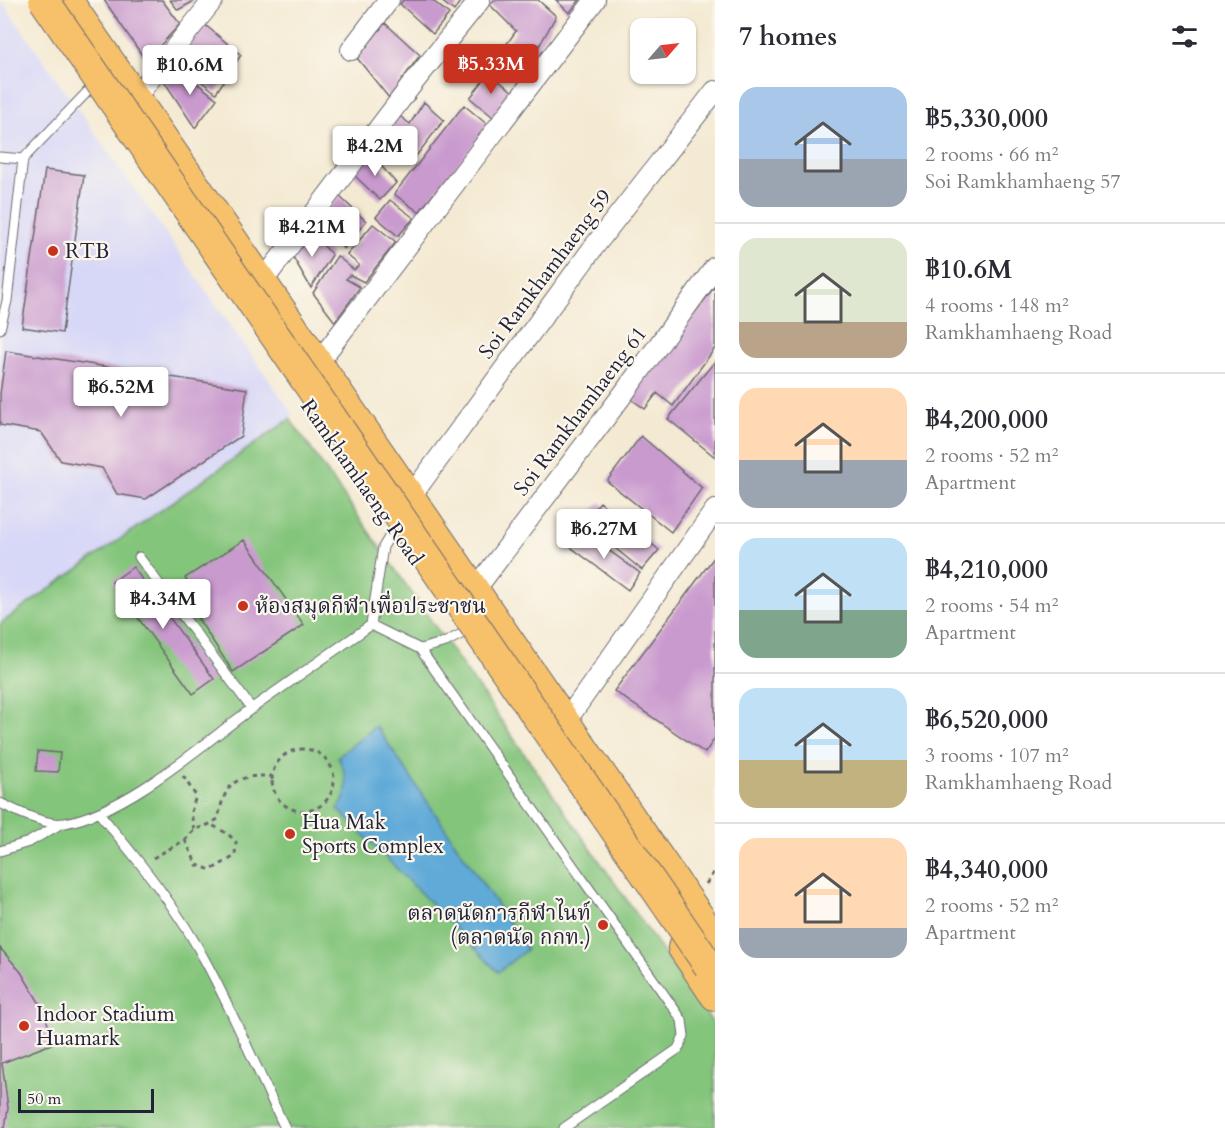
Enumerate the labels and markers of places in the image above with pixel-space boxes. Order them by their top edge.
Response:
pin: ฿5.33M [442,44,540,95]
pin: ฿10.6M [141,45,239,96]
pin: ฿4.2M [333,126,417,177]
pin: ฿4.21M [263,207,361,258]
place label: RTB [65,237,109,266]
marker: RTB [46,244,60,258]
pin: ฿6.52M [72,367,170,418]
pin: ฿6.27M [555,509,653,560]
pin: ฿4.34M [114,579,212,630]
place label: ห้องสมุดกีฬาเพื่อประชาชน [255,590,486,621]
marker: ห้องสมุดกีฬาเพื่อประชาชน [236,599,250,613]
place label: Hua Mak Sports Complex [302,808,444,861]
marker: Hua Mak Sports Complex [283,827,297,841]
place label: ตลาดนัดการกีฬาไนท์ (ตลาดนัด กกท.) [407,898,591,952]
marker: ตลาดนัดการกีฬาไนท์ (ตลาดนัด กกท.) [596,918,610,932]
place label: Indoor Stadium Huamark [36,1000,175,1053]
marker: Indoor Stadium Huamark [17,1019,31,1033]

